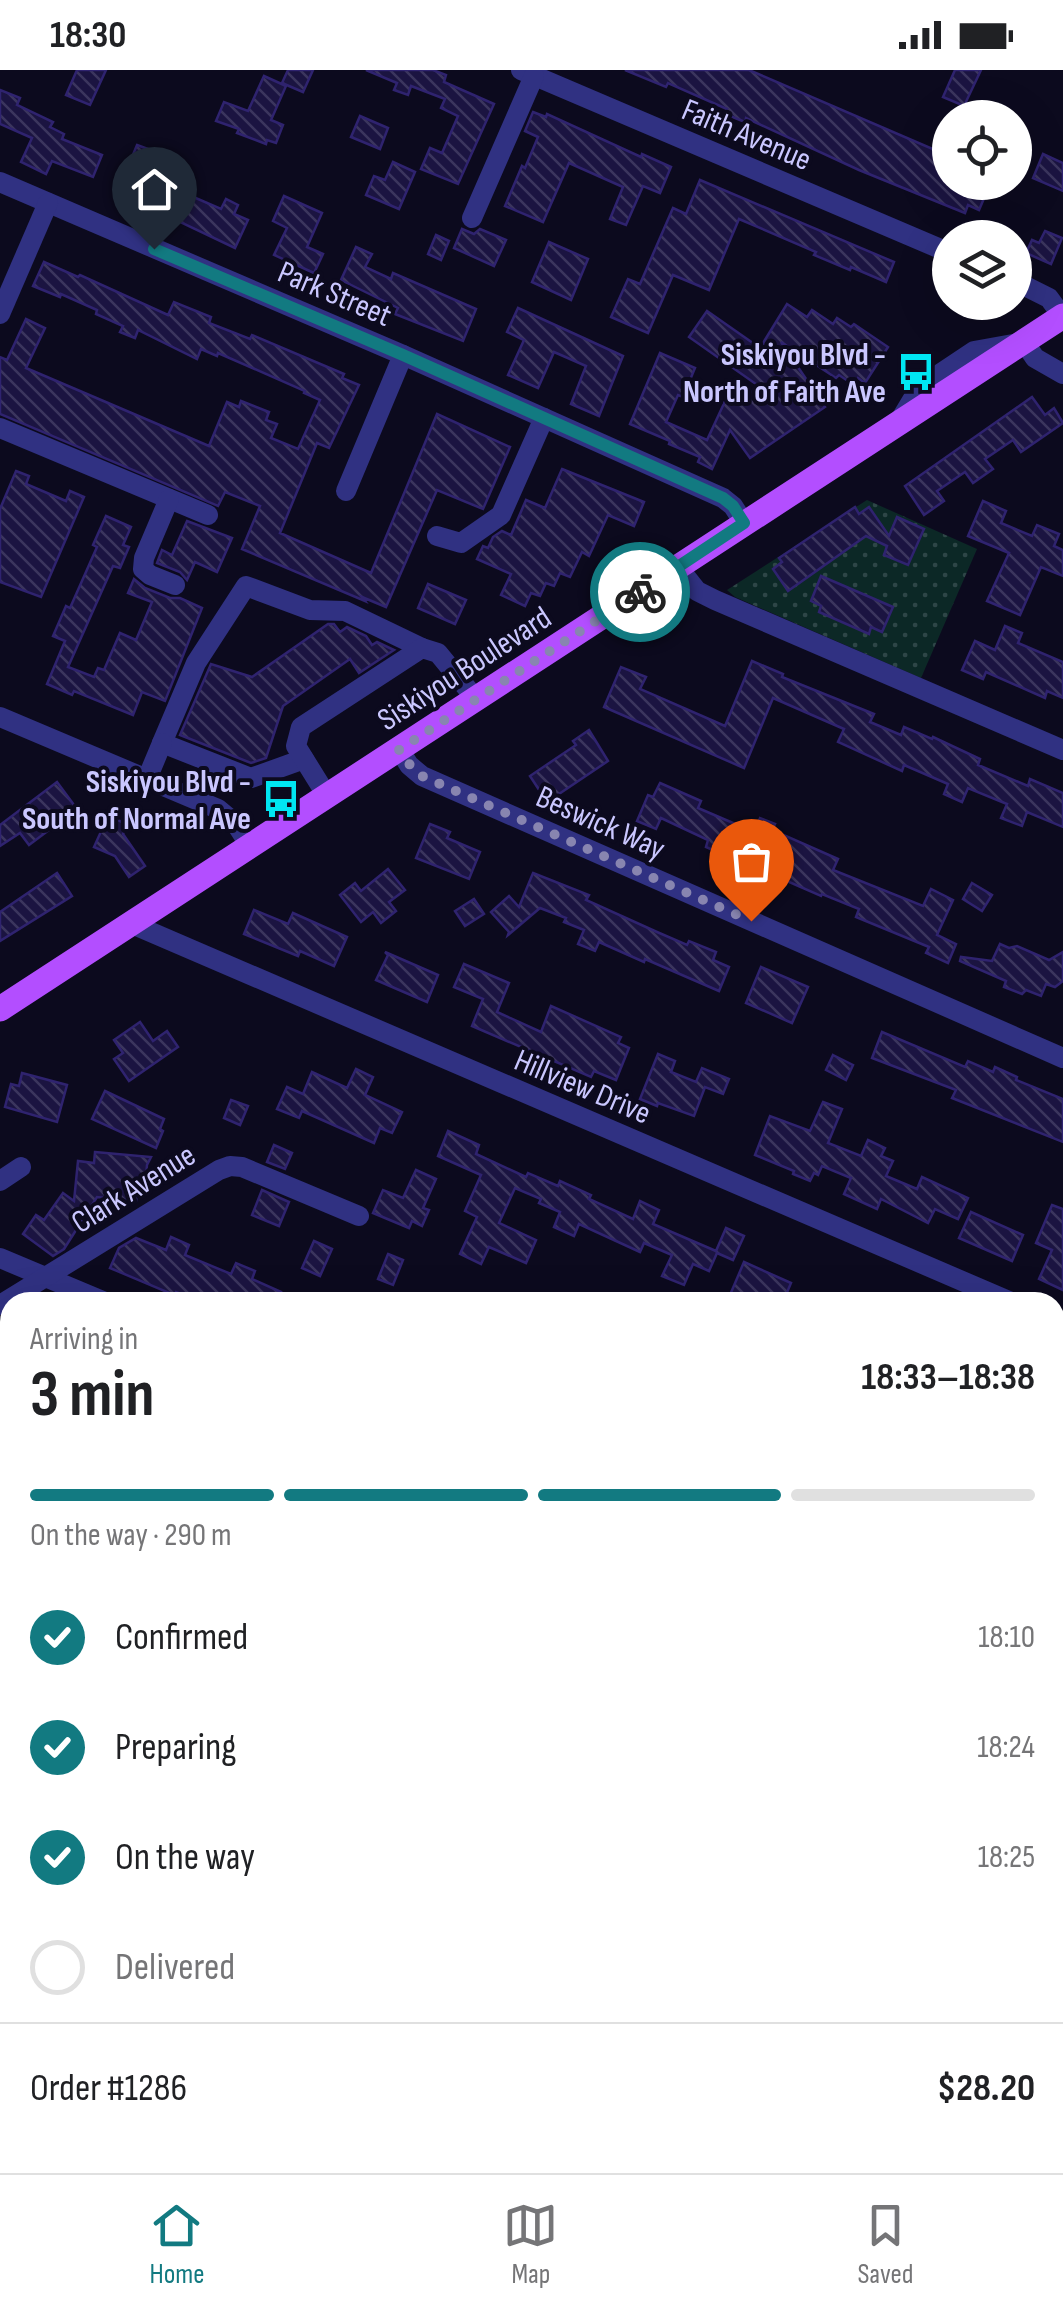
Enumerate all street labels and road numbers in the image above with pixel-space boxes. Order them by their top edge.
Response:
street label: Faith Avenue [676,91,817,180]
street label: Park Street [272,253,397,336]
street label: Siskiyou Boulevard [371,599,559,740]
street label: Beswick Way [530,778,671,869]
street label: Hillview Drive [508,1041,656,1133]
street label: Clark Avenue [65,1136,203,1243]

